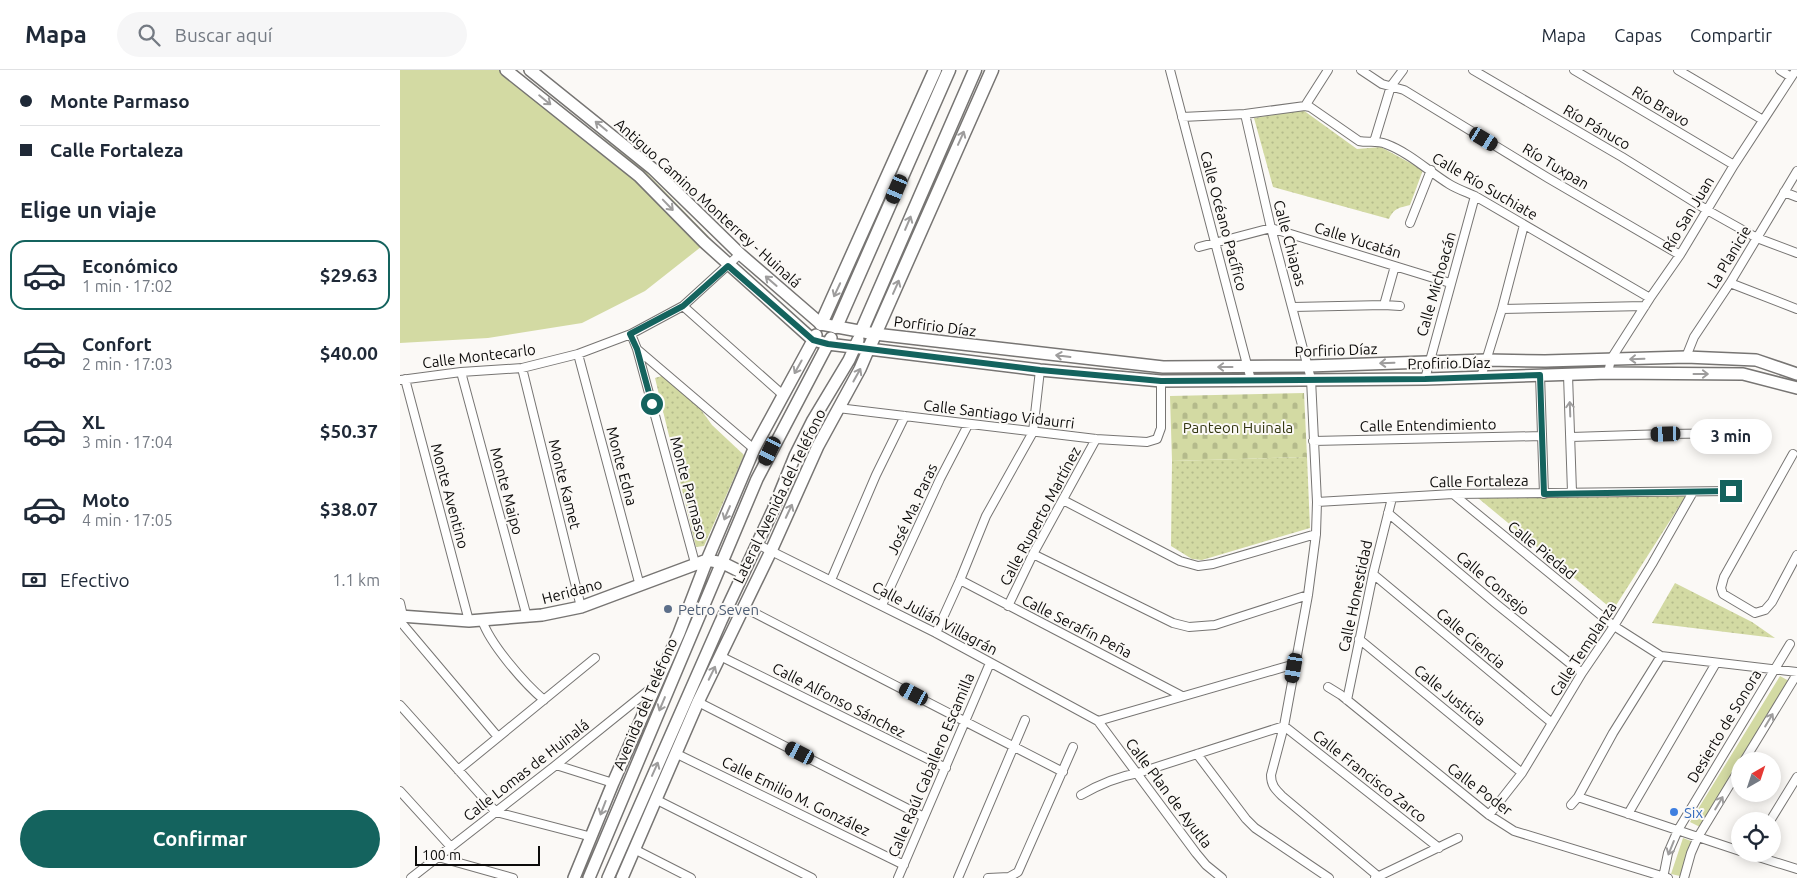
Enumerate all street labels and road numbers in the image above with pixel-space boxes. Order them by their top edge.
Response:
street label: Río Bravo [1629,82,1693,130]
street label: Río Pánuco [1560,101,1634,153]
street label: Antiguo Camino Monterrey - Huinalá [611,115,805,291]
street label: Río Tuxpan [1520,140,1592,192]
street label: Calle Océano Pacífico [1197,149,1251,293]
street label: Calle Río Suchiate [1429,149,1541,223]
street label: Río San Juan [1659,173,1717,255]
street label: Calle Chiapas [1270,198,1310,288]
street label: Calle Yucatán [1312,219,1404,261]
street label: La Planicie [1704,222,1754,292]
street label: Calle Michoacán [1413,230,1459,338]
street label: Porfirio Díaz [893,313,977,340]
street label: Porfirio Díaz [1294,340,1378,360]
street label: Calle Montecarlo [421,341,537,371]
street label: Profirio Díaz [1407,354,1491,372]
street label: Calle Santiago Vidaurri [922,396,1076,432]
street label: Lateral Avenida del Teléfono [729,406,829,586]
street label: Calle Entendimiento [1360,415,1496,435]
street label: Monte Edna [603,425,641,507]
street label: Monte Parmaso [667,435,711,541]
street label: Monte Kamet [546,437,584,531]
street label: Monte Aventino [428,441,472,551]
street label: Calle Ruperto Martínez [996,444,1084,588]
street label: Monte Maipo [487,445,527,537]
street label: José Ma. Paras [883,461,941,557]
street label: Calle Fortaleza [1429,472,1529,490]
street label: Calle Piedad [1505,517,1579,583]
street label: Calle Honestidad [1335,539,1375,653]
street label: Calle Consejo [1453,547,1533,619]
street label: Heridano [540,575,604,607]
street label: Calle Julián Villagrán [869,578,1001,658]
street label: Calle Serafín Peña [1019,591,1135,661]
street label: Calle Templanza [1546,599,1620,699]
street label: Calle Ciencia [1433,604,1509,672]
street label: Avenida del Teléfono [610,636,680,772]
street label: Calle Alfonso Sánchez [770,659,908,741]
street label: Calle Justicia [1411,661,1489,729]
street label: Desierto de Sonora [1684,666,1764,786]
street label: Calle Raúl Caballero Escamilla [884,670,978,860]
street label: Calle Lomas de Huinalá [460,716,592,824]
street label: Calle Francisco Zarco [1310,726,1430,826]
street label: Calle Plan de Ayutla [1122,735,1216,851]
street label: Calle Emilio M. González [719,753,873,839]
street label: Calle Poder [1444,759,1516,819]

